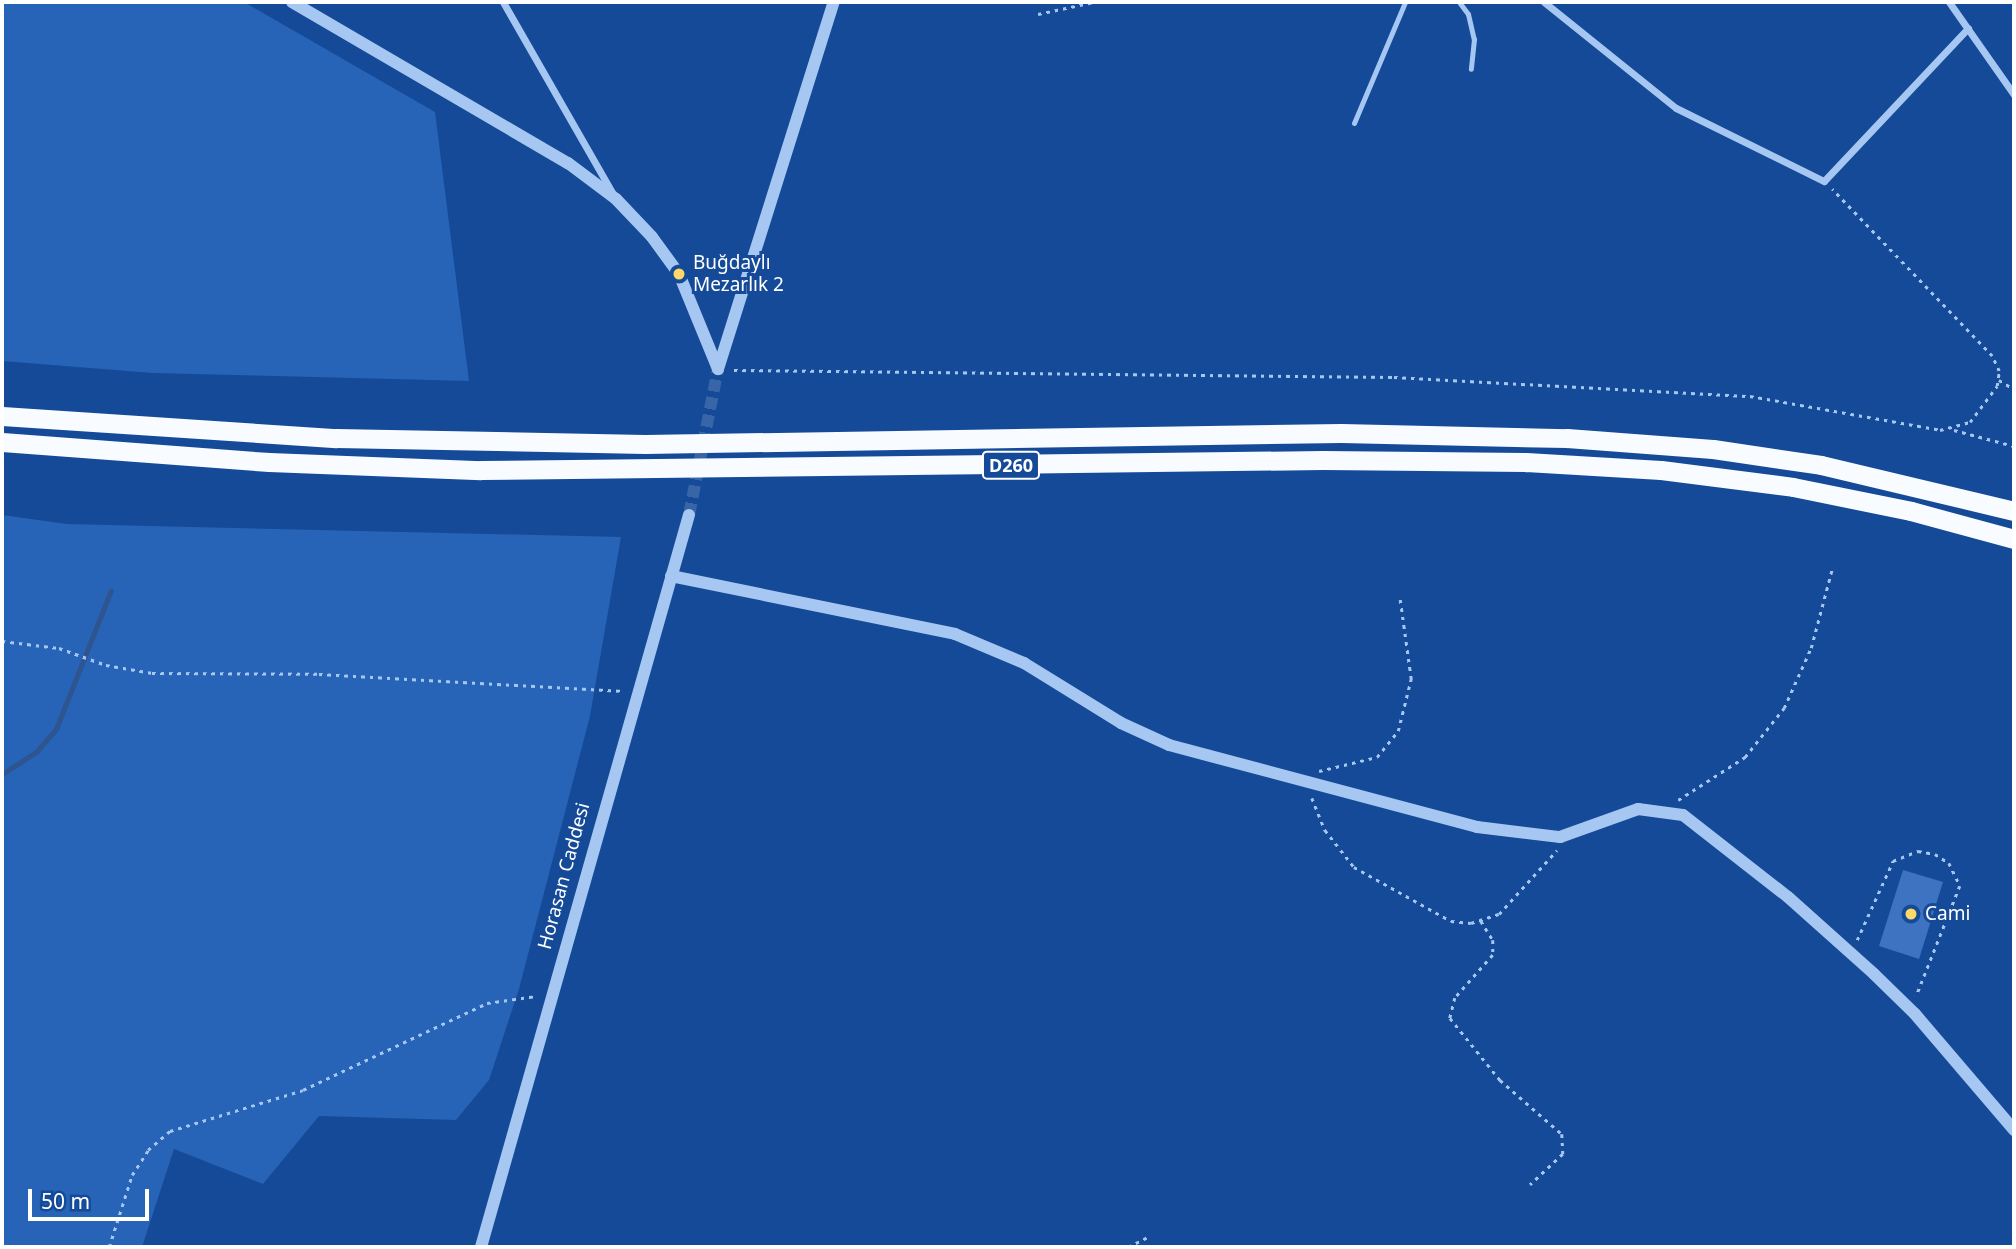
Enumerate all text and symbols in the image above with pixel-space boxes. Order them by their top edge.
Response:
place label: Buğdaylı Mezarlık 2 [693,252,784,296]
marker: Buğdaylı Mezarlık 2 [671,266,687,282]
road number: D260 [981,450,1041,480]
street label: Horasan Caddesi [533,800,595,952]
place label: Cami [1925,903,1970,925]
marker: Cami [1903,906,1919,922]
scale bar [32,1176,152,1220]
text: 50 m [41,1187,90,1215]

